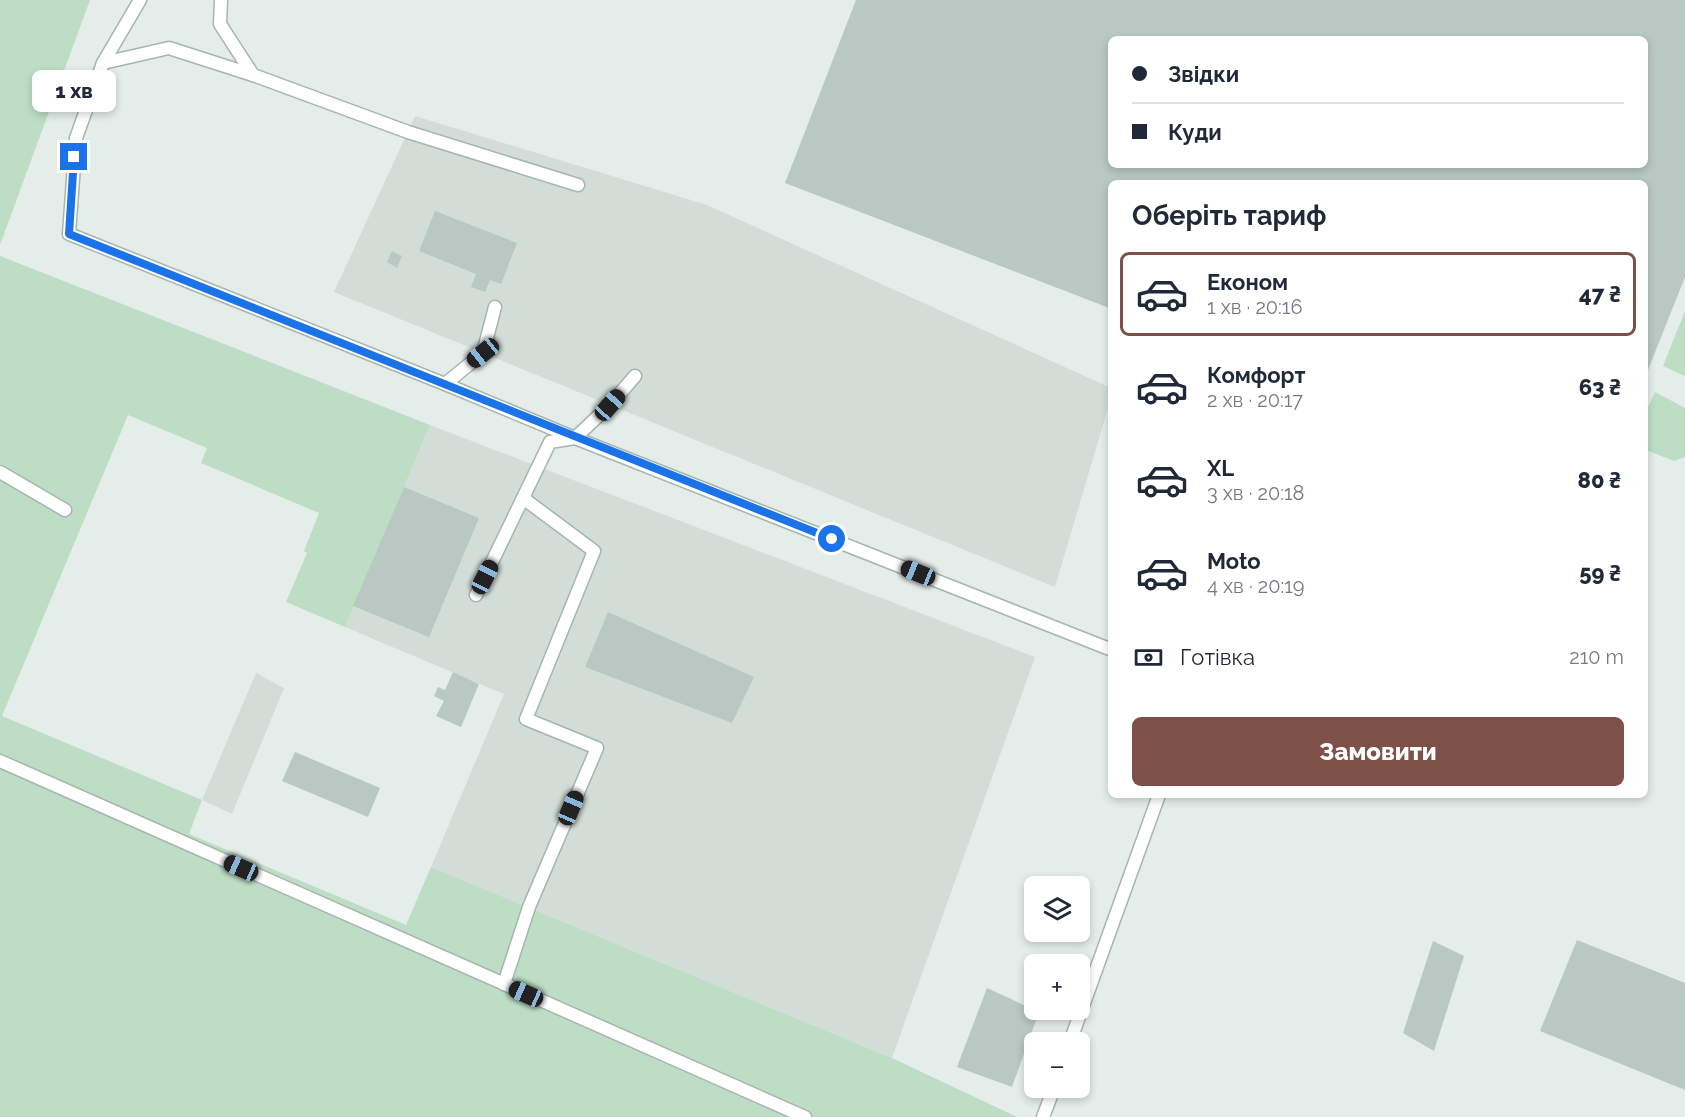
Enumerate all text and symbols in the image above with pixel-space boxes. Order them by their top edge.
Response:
text: Звідки [1168,61,1239,87]
callout: 1 хв [32,70,116,112]
text: 1 хв [55,79,93,103]
text: Куди [1168,119,1222,145]
route end [60,143,87,170]
text: Оберіть тариф [1132,200,1326,231]
icon: car [1135,267,1189,321]
text: Економ [1207,269,1288,295]
text: 47 ₴ [1579,281,1621,307]
text: 1 хв · 20:16 [1207,295,1302,319]
car [463,335,503,371]
icon: car [1135,360,1189,414]
text: Комфорт [1207,362,1305,388]
text: 63 ₴ [1579,374,1621,400]
car [591,386,629,424]
text: 2 хв · 20:17 [1207,388,1303,412]
icon: car [1135,453,1189,507]
text: XL [1207,455,1234,481]
text: 80 ₴ [1578,467,1621,493]
text: 3 хв · 20:18 [1207,481,1304,505]
route start [818,525,845,552]
icon: car [1135,546,1189,600]
text: Moto [1207,548,1261,574]
car [469,557,501,597]
car [898,558,938,588]
text: 59 ₴ [1579,560,1621,586]
text: 4 хв · 20:19 [1207,574,1304,598]
icon: cash [1132,641,1165,674]
text: Готівка [1180,644,1255,670]
text: 210 m [1569,645,1624,669]
button: Замовити [1132,717,1624,786]
car [556,788,586,828]
car [221,852,261,884]
map controls [1024,876,1090,1098]
button: layers [1024,876,1090,942]
button: + [1024,954,1090,1020]
car [506,978,546,1010]
button: − [1024,1032,1090,1098]

